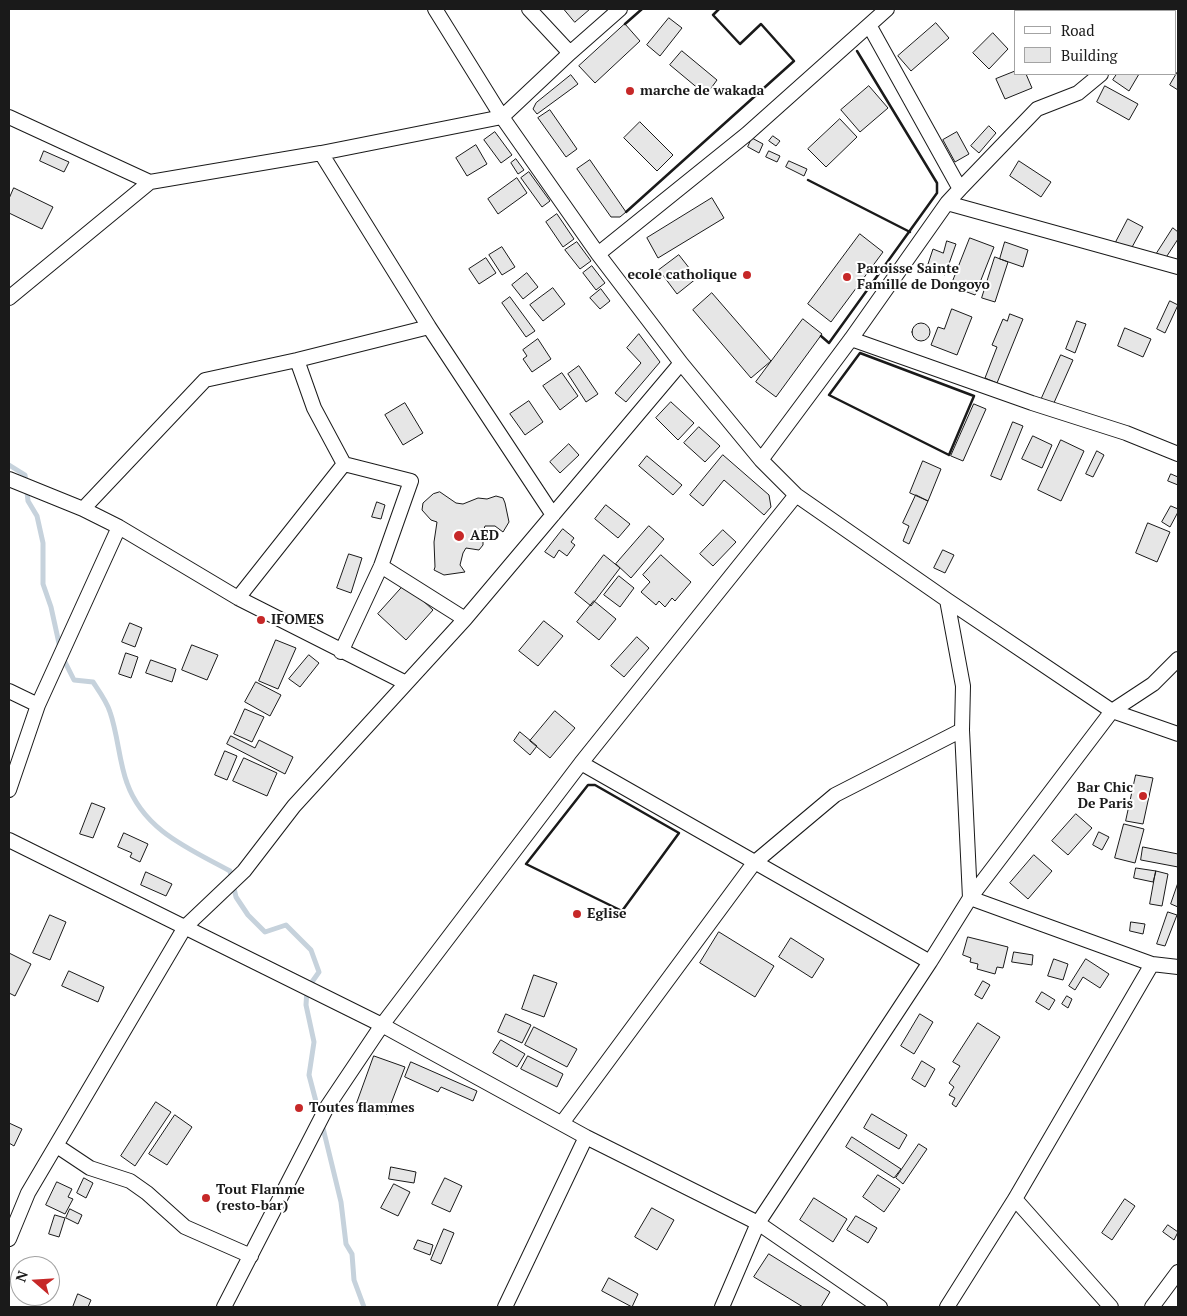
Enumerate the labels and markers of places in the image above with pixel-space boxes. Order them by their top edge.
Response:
place label: marche de wakada [640,83,764,99]
marker: marche de wakada [624,85,636,97]
place label: Paroisse Sainte Famille de Dongoyo [857,261,990,294]
place label: ecole catholique [627,267,737,283]
marker: ecole catholique [741,269,753,281]
marker: Paroisse Sainte Famille de Dongoyo [841,271,853,283]
place label: AED [470,528,499,544]
marker: AED [452,529,466,543]
place label: IFOMES [271,612,324,628]
marker: IFOMES [255,614,267,626]
place label: Bar Chic De Paris [1077,780,1133,812]
marker: Bar Chic De Paris [1137,790,1149,802]
place label: Eglise [587,906,626,922]
marker: Eglise [571,908,583,920]
place label: Toutes flammes [309,1100,415,1116]
marker: Toutes flammes [293,1102,305,1114]
place label: Tout Flamme (resto-bar) [216,1182,305,1214]
marker: Tout Flamme (resto-bar) [200,1192,212,1204]

